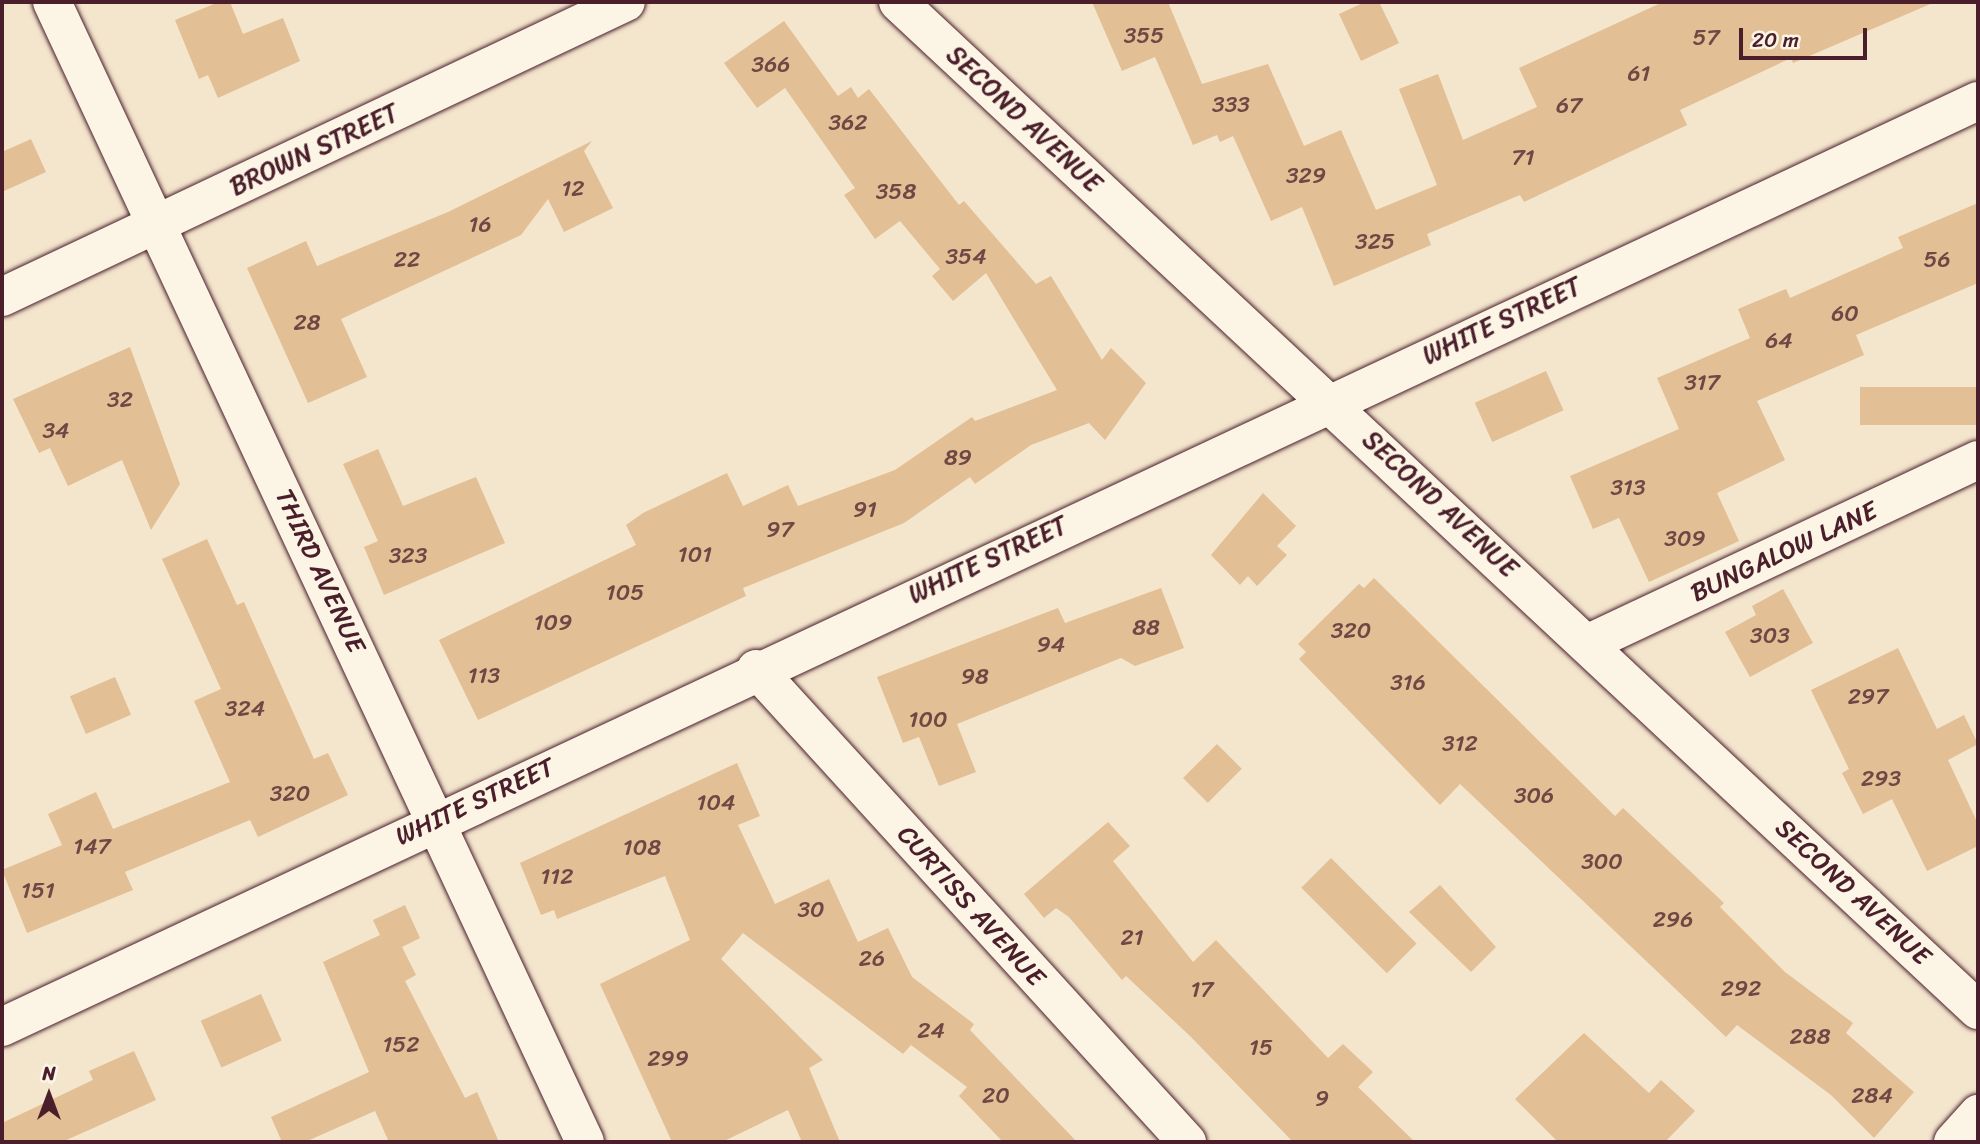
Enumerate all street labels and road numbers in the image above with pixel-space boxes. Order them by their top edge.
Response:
street label: SECOND AVENUE [940,39,1108,199]
street label: BROWN STREET [224,97,404,203]
street label: WHITE STREET [1418,271,1586,371]
street label: SECOND AVENUE [1356,424,1524,584]
street label: THIRD AVENUE [268,484,372,658]
street label: BUNGALOW LANE [1686,495,1882,609]
street label: WHITE STREET [904,510,1072,610]
street label: WHITE STREET [391,752,559,852]
street label: SECOND AVENUE [1769,812,1937,972]
street label: CURTISS AVENUE [891,819,1051,993]

